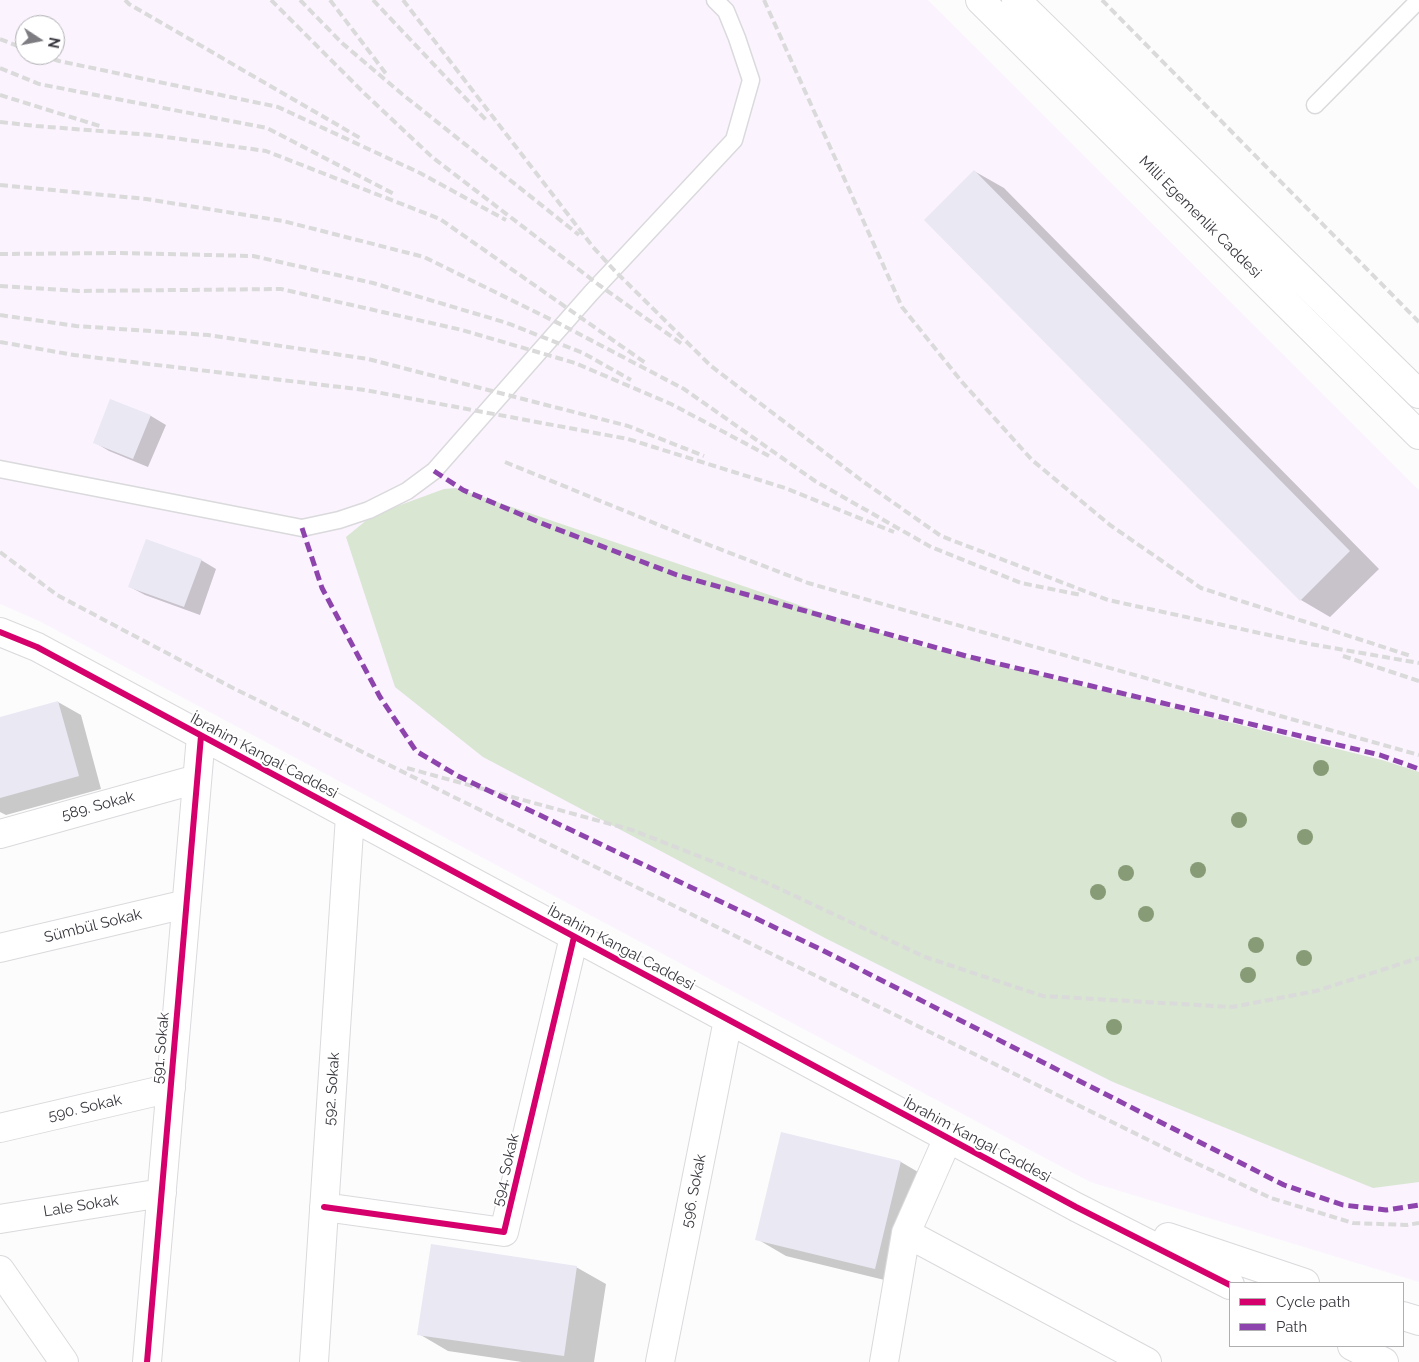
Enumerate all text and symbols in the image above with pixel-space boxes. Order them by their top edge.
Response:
north arrow [15,15,65,65]
text: N [45,36,63,49]
street label: Milli Egemenlik Caddesi [1135,152,1265,282]
street label: İbrahim Kangal Caddesi [187,709,341,803]
street label: 589. Sokak [60,788,136,824]
street label: İbrahim Kangal Caddesi [544,901,698,995]
street label: Sümbül Sokak [42,905,144,947]
street label: 591. Sokak [149,1011,173,1085]
street label: 592. Sokak [320,1052,344,1126]
street label: 590. Sokak [46,1091,124,1125]
street label: İbrahim Kangal Caddesi [900,1093,1054,1187]
street label: 594. Sokak [489,1132,523,1208]
street label: 596. Sokak [678,1153,710,1229]
street label: Lale Sokak [42,1191,120,1221]
legend [1229,1282,1404,1347]
text: Cycle path [1276,1293,1350,1311]
text: Path [1276,1318,1307,1336]

